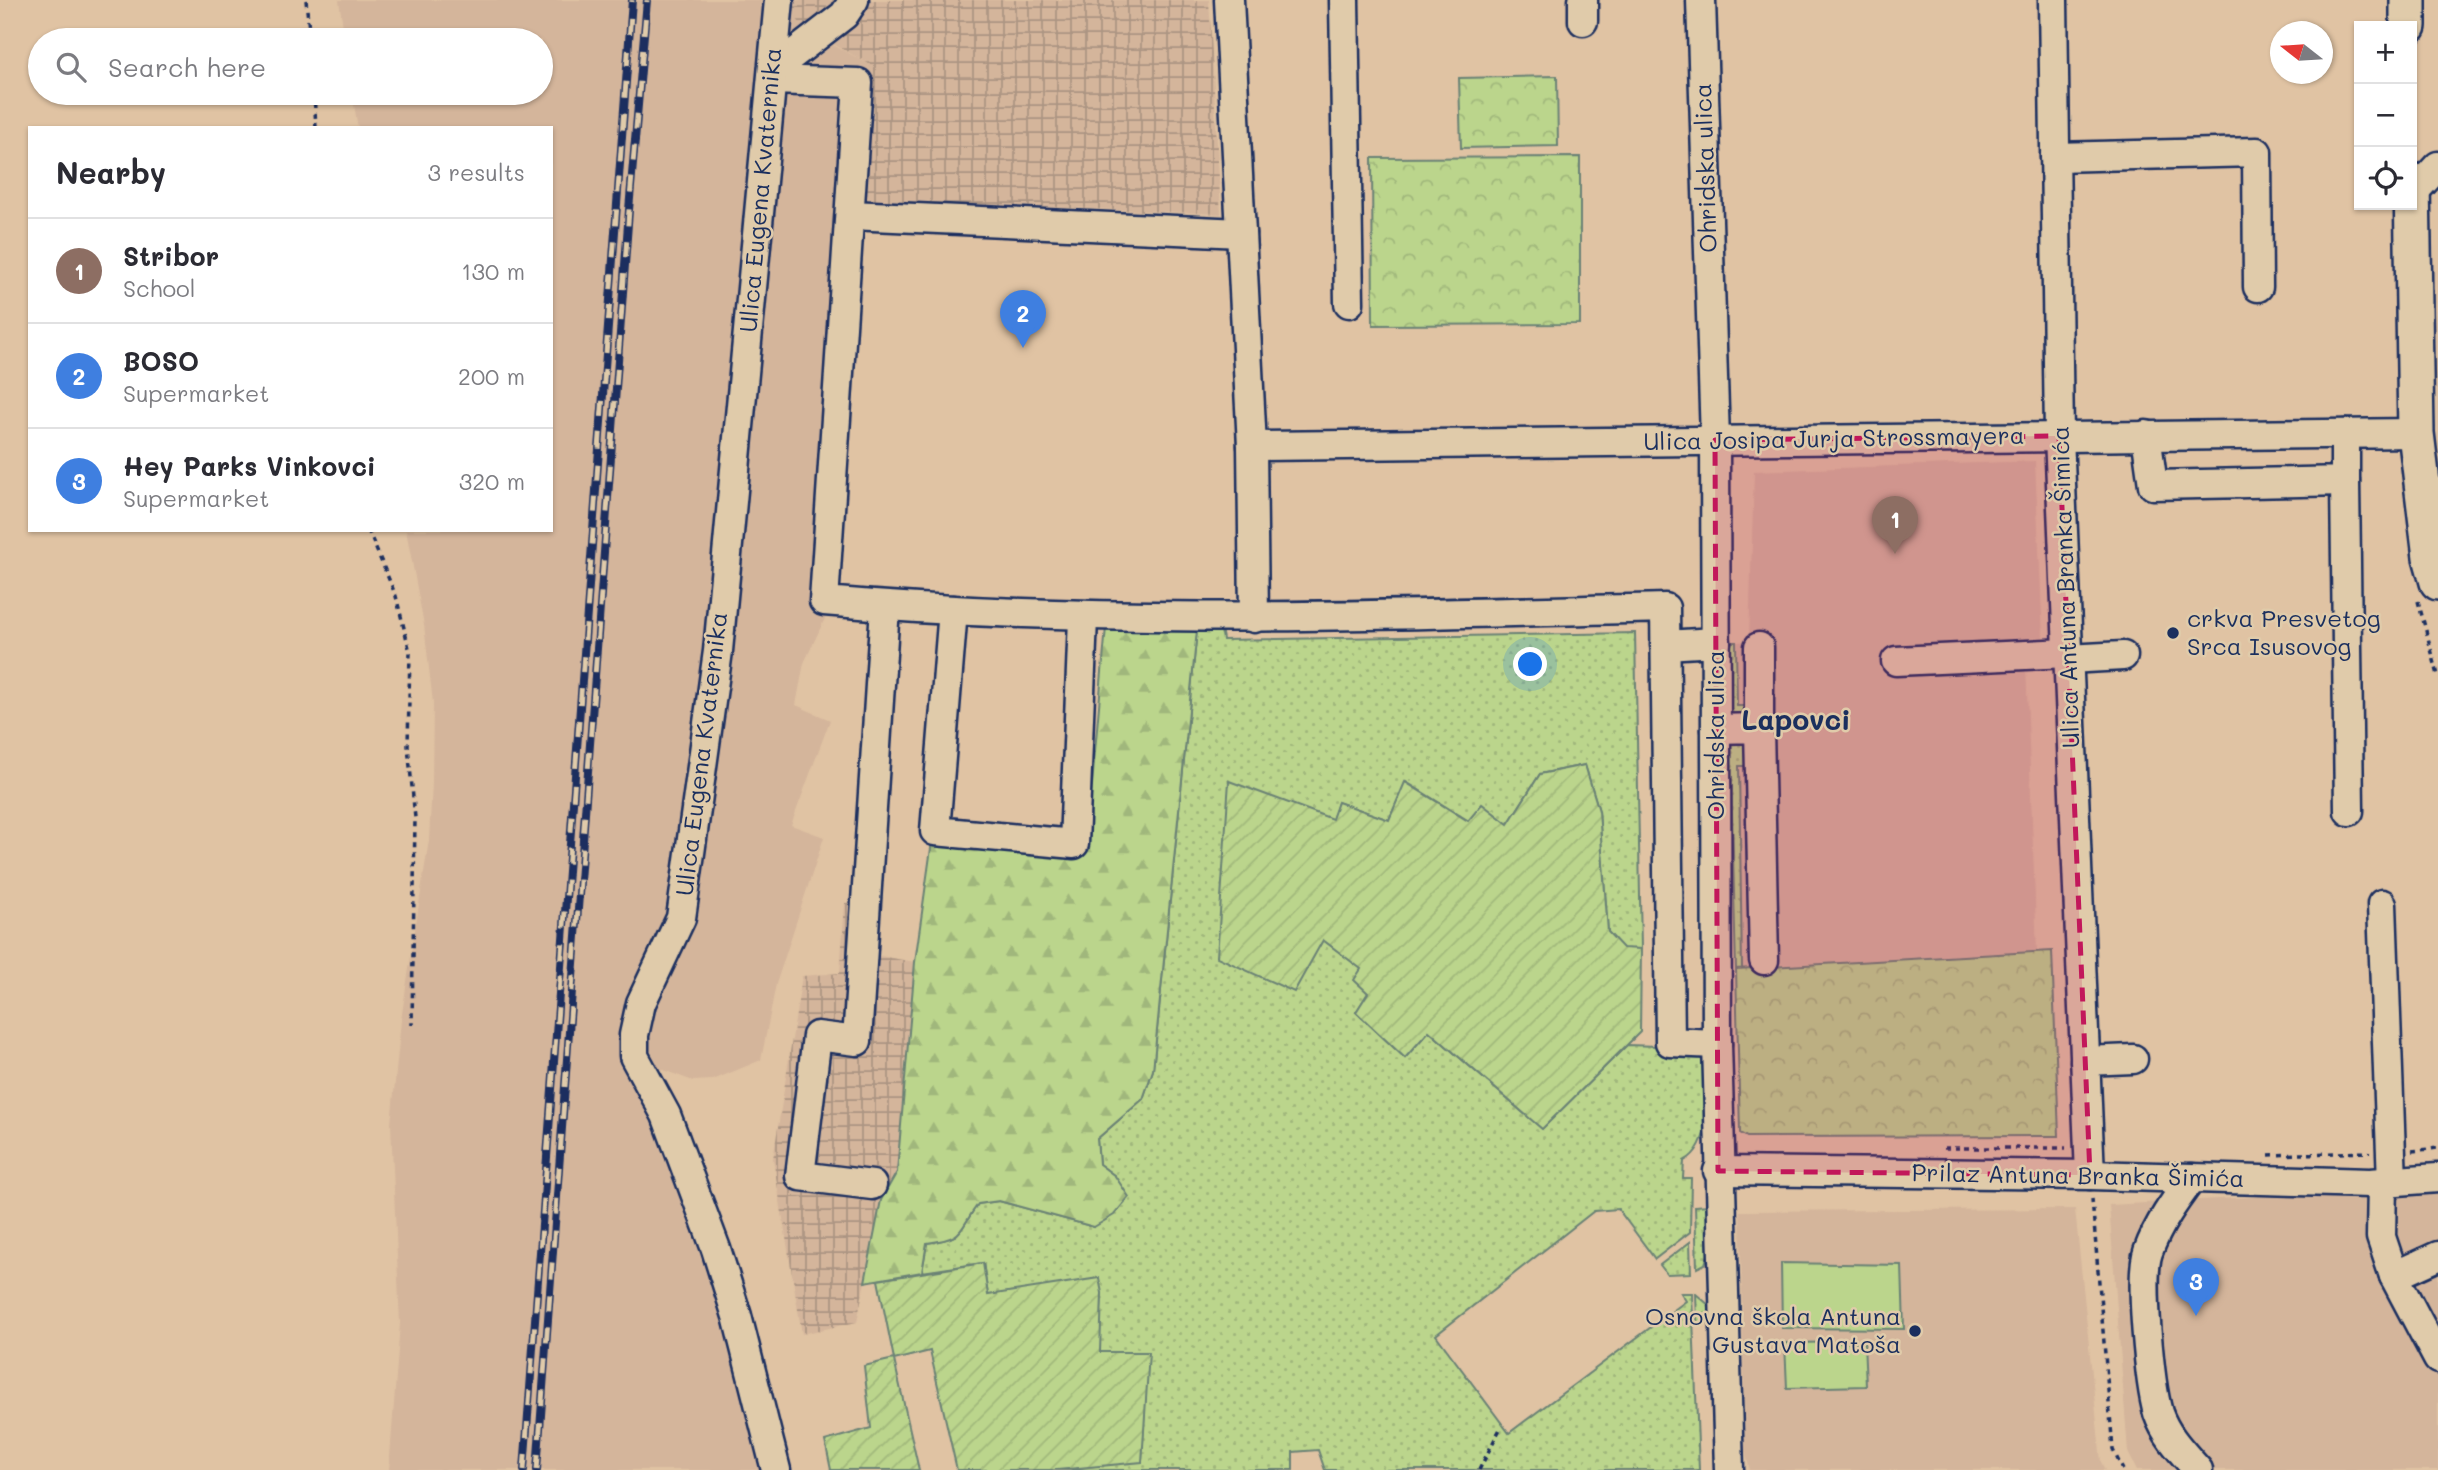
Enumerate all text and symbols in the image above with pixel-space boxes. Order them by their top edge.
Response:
north arrow [2270,21,2333,84]
map controls [2354,21,2417,210]
button: + [2354,21,2417,84]
search box [28,28,553,105]
street label: Ulica Eugena Kvaternika [732,46,787,334]
icon: search [52,48,90,86]
text: Search here [108,50,266,84]
street label: Ohridska ulica [1686,83,1723,253]
button: − [2354,84,2417,147]
button: locate [2354,147,2417,210]
text: Nearby [56,152,166,192]
text: 3 results [428,157,525,187]
text: Stribor [123,239,219,273]
text: 1 [74,256,84,286]
text: 130 m [461,256,525,286]
text: School [123,273,196,303]
pin: 2 [1000,290,1046,348]
text: BOSO [123,344,199,378]
text: 2 [73,361,85,391]
text: 200 m [458,361,525,391]
text: Supermarket [123,378,269,408]
street label: Ulica Josipa Jurja Strossmayera [1643,419,2025,456]
street label: Ulica Antuna Branka Šimića [2043,425,2086,749]
text: Hey Parks Vinkovci [123,449,376,483]
text: 3 [72,466,86,496]
text: 320 m [459,466,525,496]
text: Supermarket [123,483,269,513]
pin: 1 [1872,496,1918,554]
place label: crkva Presvetog Srca Isusovog [2187,602,2381,661]
street label: Ulica Eugena Kvaternika [668,610,733,898]
marker: crkva Presvetog Srca Isusovog [2165,625,2181,641]
your location [1513,647,1547,681]
street label: Ohridska ulica [1699,650,1730,820]
district label: Lapovci [1741,701,1851,737]
street label: Prilaz Antuna Branka Šimića [1912,1156,2245,1193]
pin: 3 [2173,1258,2219,1316]
place label: Osnovna škola Antuna Gustava Matoša [1645,1300,1901,1359]
marker: Osnovna škola Antuna Gustava Matoša [1907,1323,1923,1339]

